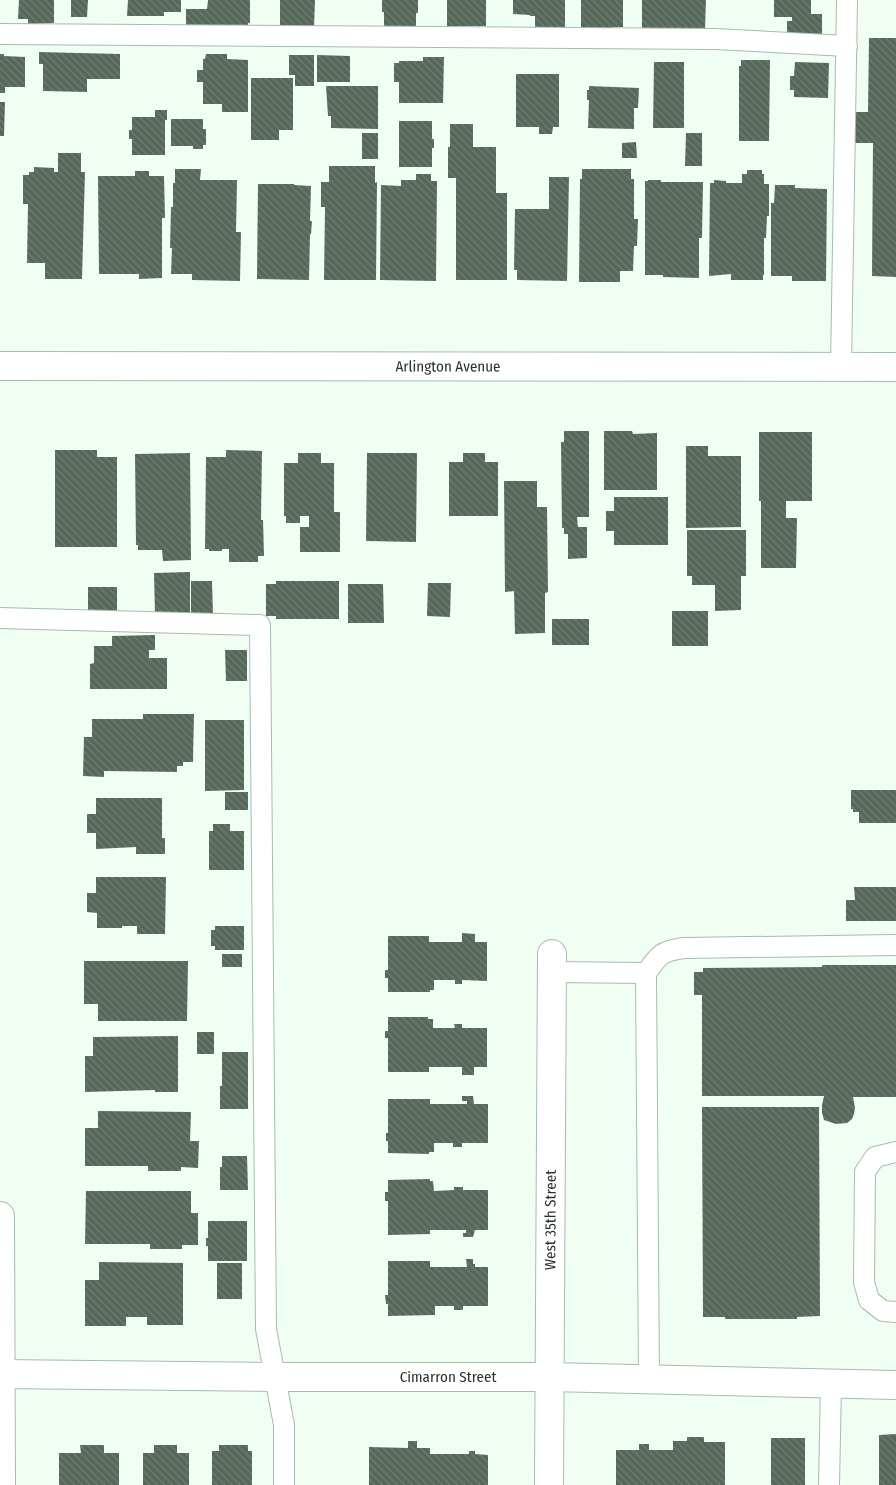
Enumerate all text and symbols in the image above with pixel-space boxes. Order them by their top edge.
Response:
street label: Arlington Avenue [395,357,501,376]
street label: West 35th Street [541,1170,560,1270]
street label: Cimarron Street [400,1368,496,1386]

